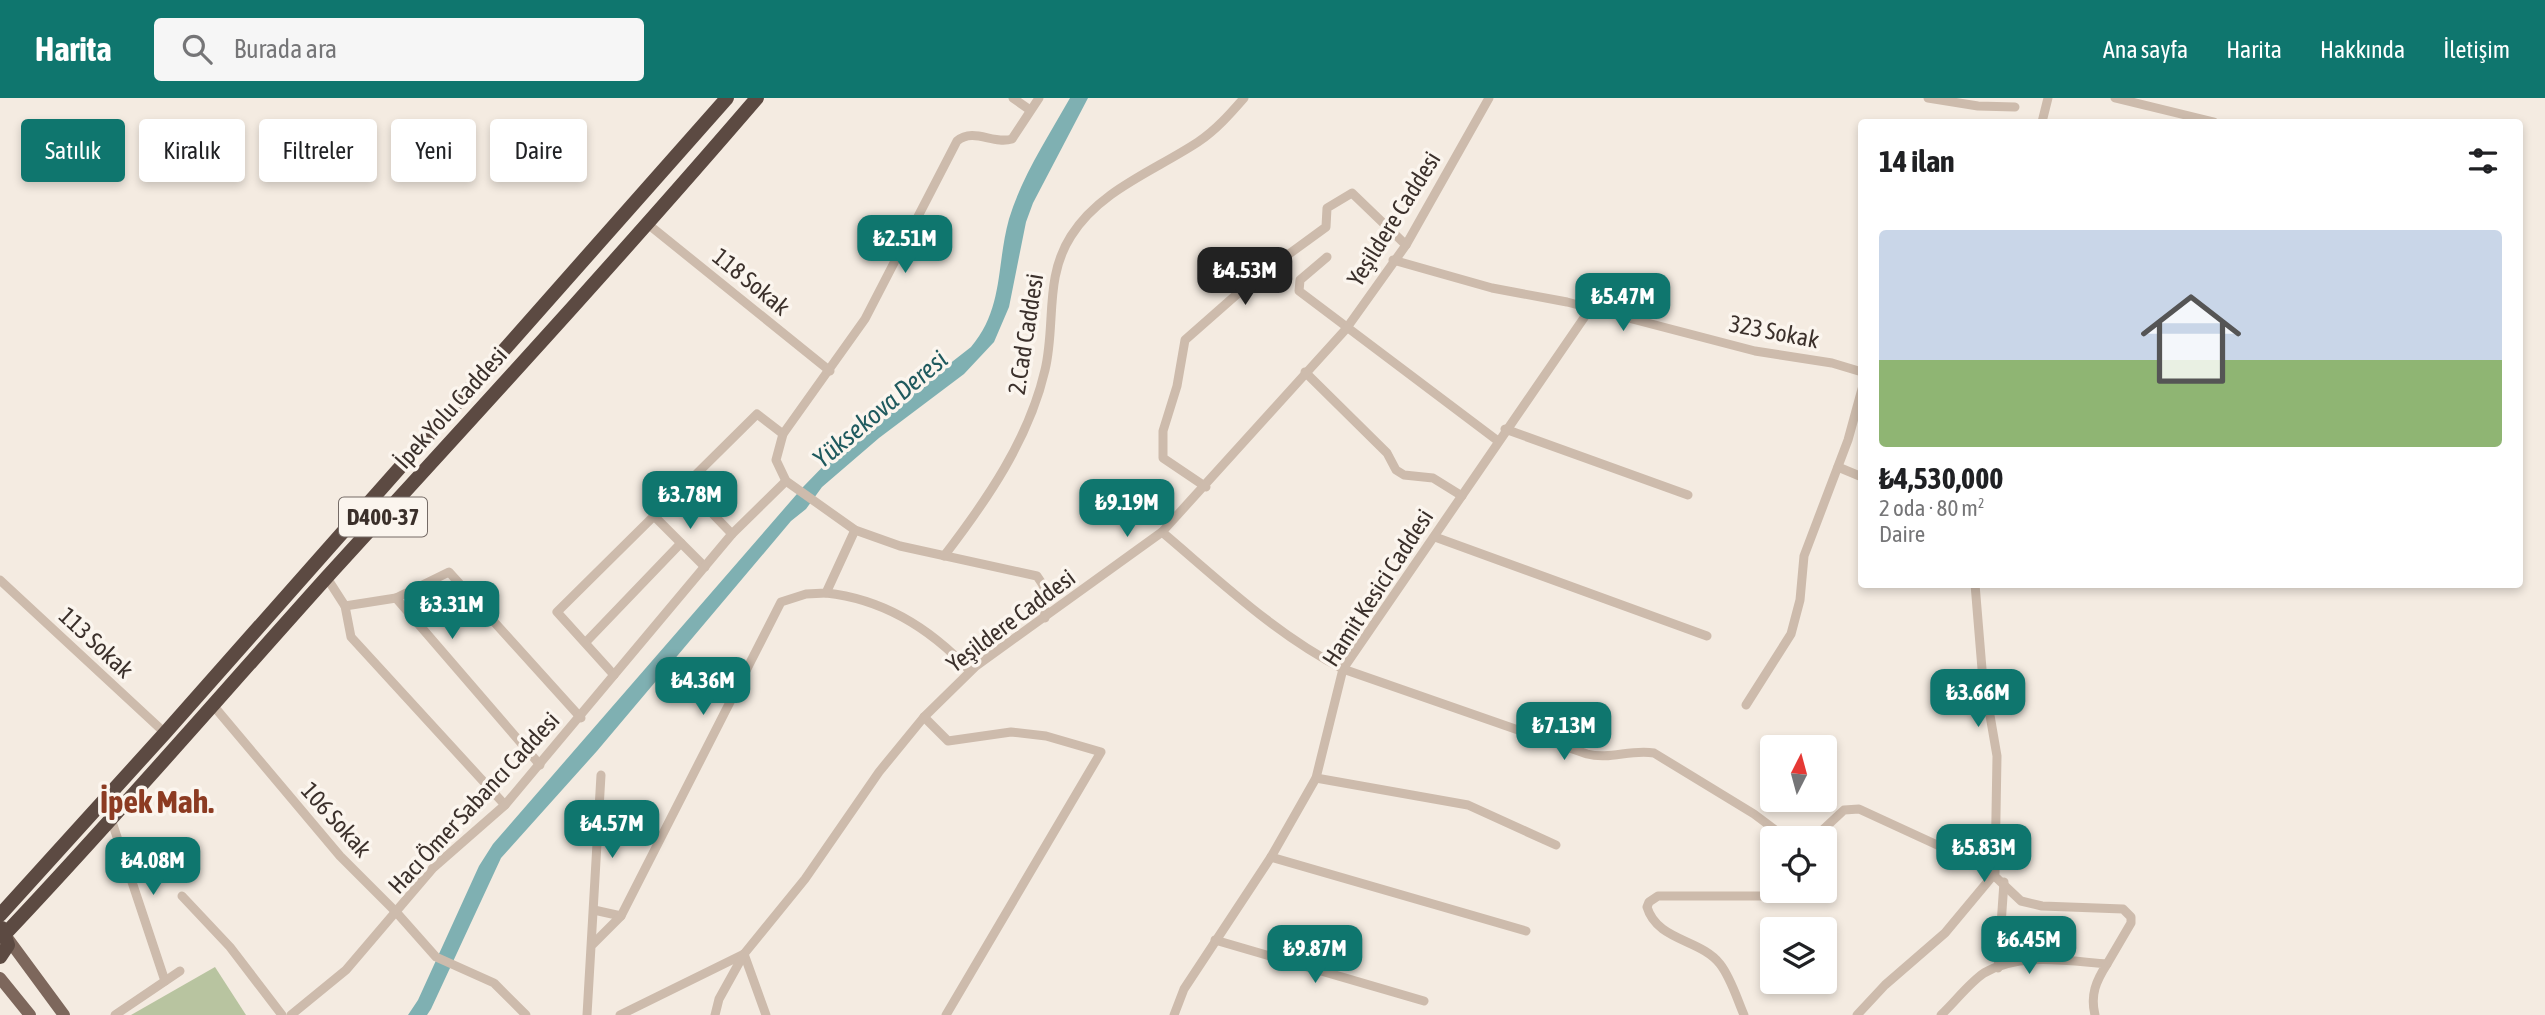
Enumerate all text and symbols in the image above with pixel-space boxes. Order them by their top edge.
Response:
search box [154,18,644,81]
text: Harita [35,30,112,68]
icon: search [178,30,216,68]
text: Burada ara [234,34,337,64]
text: Ana sayfa [2103,36,2188,63]
text: Harita [2226,36,2282,63]
text: Hakkında [2320,36,2405,63]
text: İletişim [2443,36,2510,63]
chip: Satılık [21,119,125,182]
chip: Kiralık [139,119,245,182]
chip: Filtreler [259,119,377,182]
chip: Yeni [391,119,476,182]
chip: Daire [490,119,587,182]
icon: filters [2464,142,2502,180]
text: 14 ilan [1879,144,1955,178]
street label: Yeşildere Caddesi [1341,147,1446,291]
pin: ₺2.51M [848,216,962,275]
text: ₺2.51M [873,225,937,251]
street label: 118 Sokak [708,243,795,321]
pin: ₺4.53M [1188,248,1302,307]
text: ₺4.53M [1213,257,1277,283]
street label: 2.Cad Caddesi [1003,272,1048,396]
pin: ₺5.47M [1566,274,1680,333]
icon: home [2128,276,2254,402]
text: ₺5.47M [1591,283,1655,309]
street label: 323 Sokak [1727,310,1822,354]
street label: İpek Yolu Caddesi [389,342,512,474]
water label: Yüksekova Deresi [807,344,953,474]
text: ₺4,530,000 [1879,461,2003,495]
pin: ₺3.78M [633,472,747,531]
pin: ₺9.19M [1070,480,1184,539]
text: ₺3.78M [658,481,722,507]
text: ₺9.19M [1095,489,1159,515]
text: 2 oda · 80 m² [1879,495,1984,521]
road number: D400-37 [339,498,427,536]
street label: Hamit Kesici Caddesi [1317,504,1438,671]
text: Daire [1879,521,1925,547]
street label: Yeşildere Caddesi [941,564,1080,678]
pin: ₺3.31M [395,582,509,641]
text: ₺3.31M [420,591,484,617]
street label: 113 Sokak [54,602,139,684]
pin: ₺4.36M [646,658,760,717]
text: ₺4.36M [671,667,735,693]
pin: ₺3.66M [1921,670,2035,729]
text: ₺3.66M [1946,679,2010,705]
pin: ₺7.13M [1507,702,1621,762]
street label: Hacı Ömer Sabancı Caddesi [383,706,565,899]
text: ₺7.13M [1532,712,1596,738]
north arrow [1760,735,1838,812]
map controls [1760,735,1837,994]
street label: 106 Sokak [296,777,377,863]
district label: İpek Mah. [100,783,214,820]
pin: ₺4.57M [555,800,669,860]
text: ₺4.57M [580,810,644,836]
pin: ₺5.83M [1927,824,2041,884]
button: locate [1760,826,1837,903]
text: ₺5.83M [1952,834,2016,860]
pin: ₺4.08M [96,838,210,897]
text: ₺4.08M [121,847,185,873]
pin: ₺6.45M [1972,916,2086,976]
button: layers [1760,917,1837,994]
pin: ₺9.87M [1258,926,1372,985]
text: ₺6.45M [1997,926,2061,952]
text: ₺9.87M [1283,935,1347,961]

